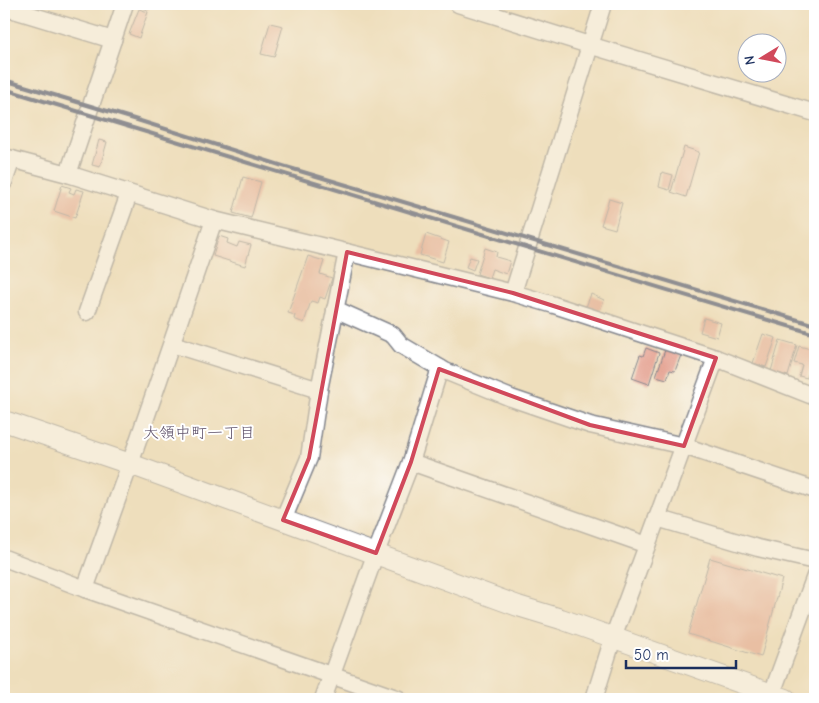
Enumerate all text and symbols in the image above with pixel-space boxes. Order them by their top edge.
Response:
north arrow [736,32,786,82]
text: N [741,54,759,66]
district label: 大領中町一丁目 [143,424,255,442]
scale bar [626,638,736,670]
text: 50 m [634,646,669,664]

